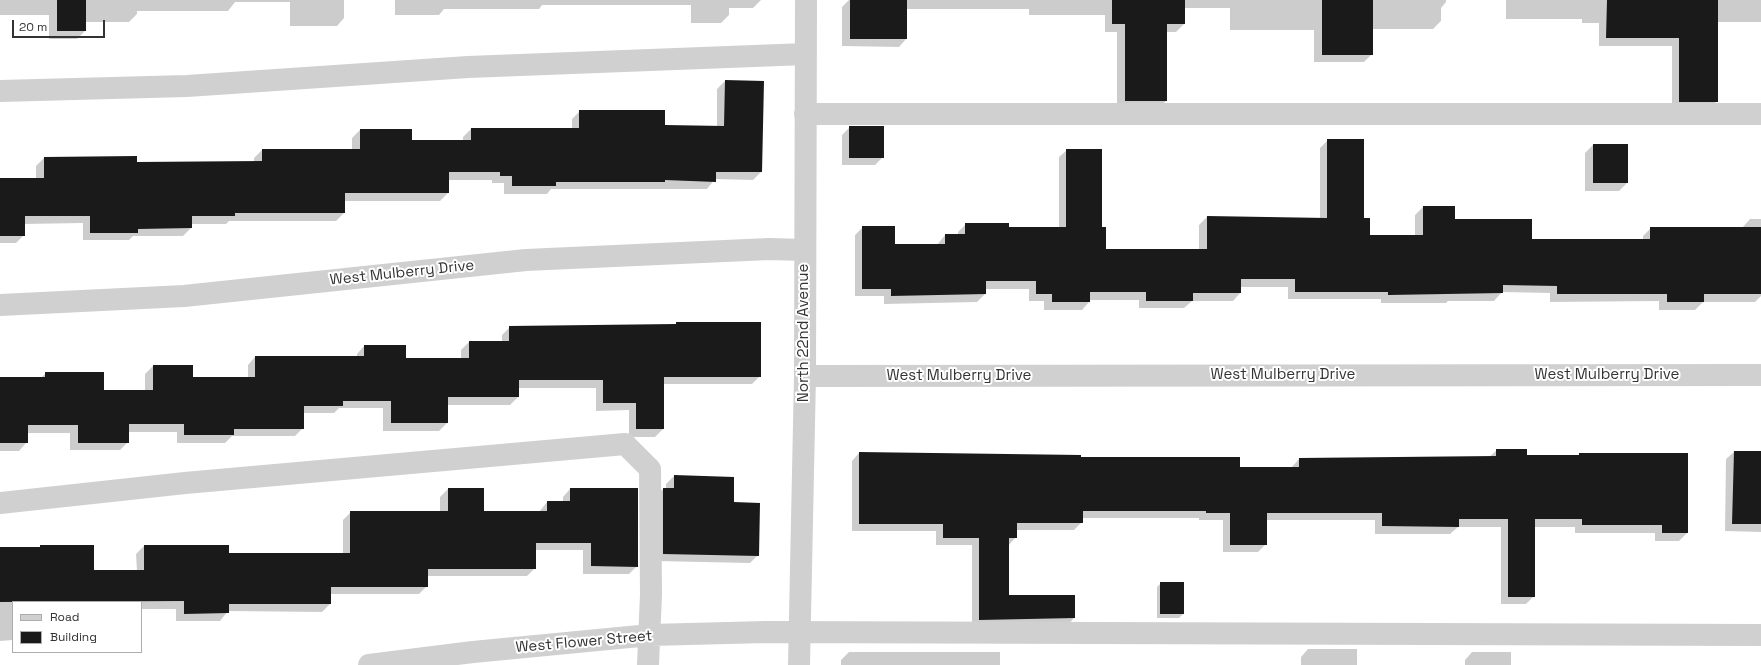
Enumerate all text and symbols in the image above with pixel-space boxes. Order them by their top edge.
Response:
scale bar [14,12,107,38]
text: 20 m [19,19,47,35]
street label: West Mulberry Drive [329,256,475,290]
street label: North 22nd Avenue [795,264,813,402]
street label: West Mulberry Drive [1211,366,1355,384]
street label: West Mulberry Drive [1535,366,1679,384]
street label: West Mulberry Drive [887,367,1031,385]
legend [12,601,142,653]
text: Road [50,609,79,625]
street label: West Flower Street [515,627,653,657]
text: Building [50,629,97,645]

